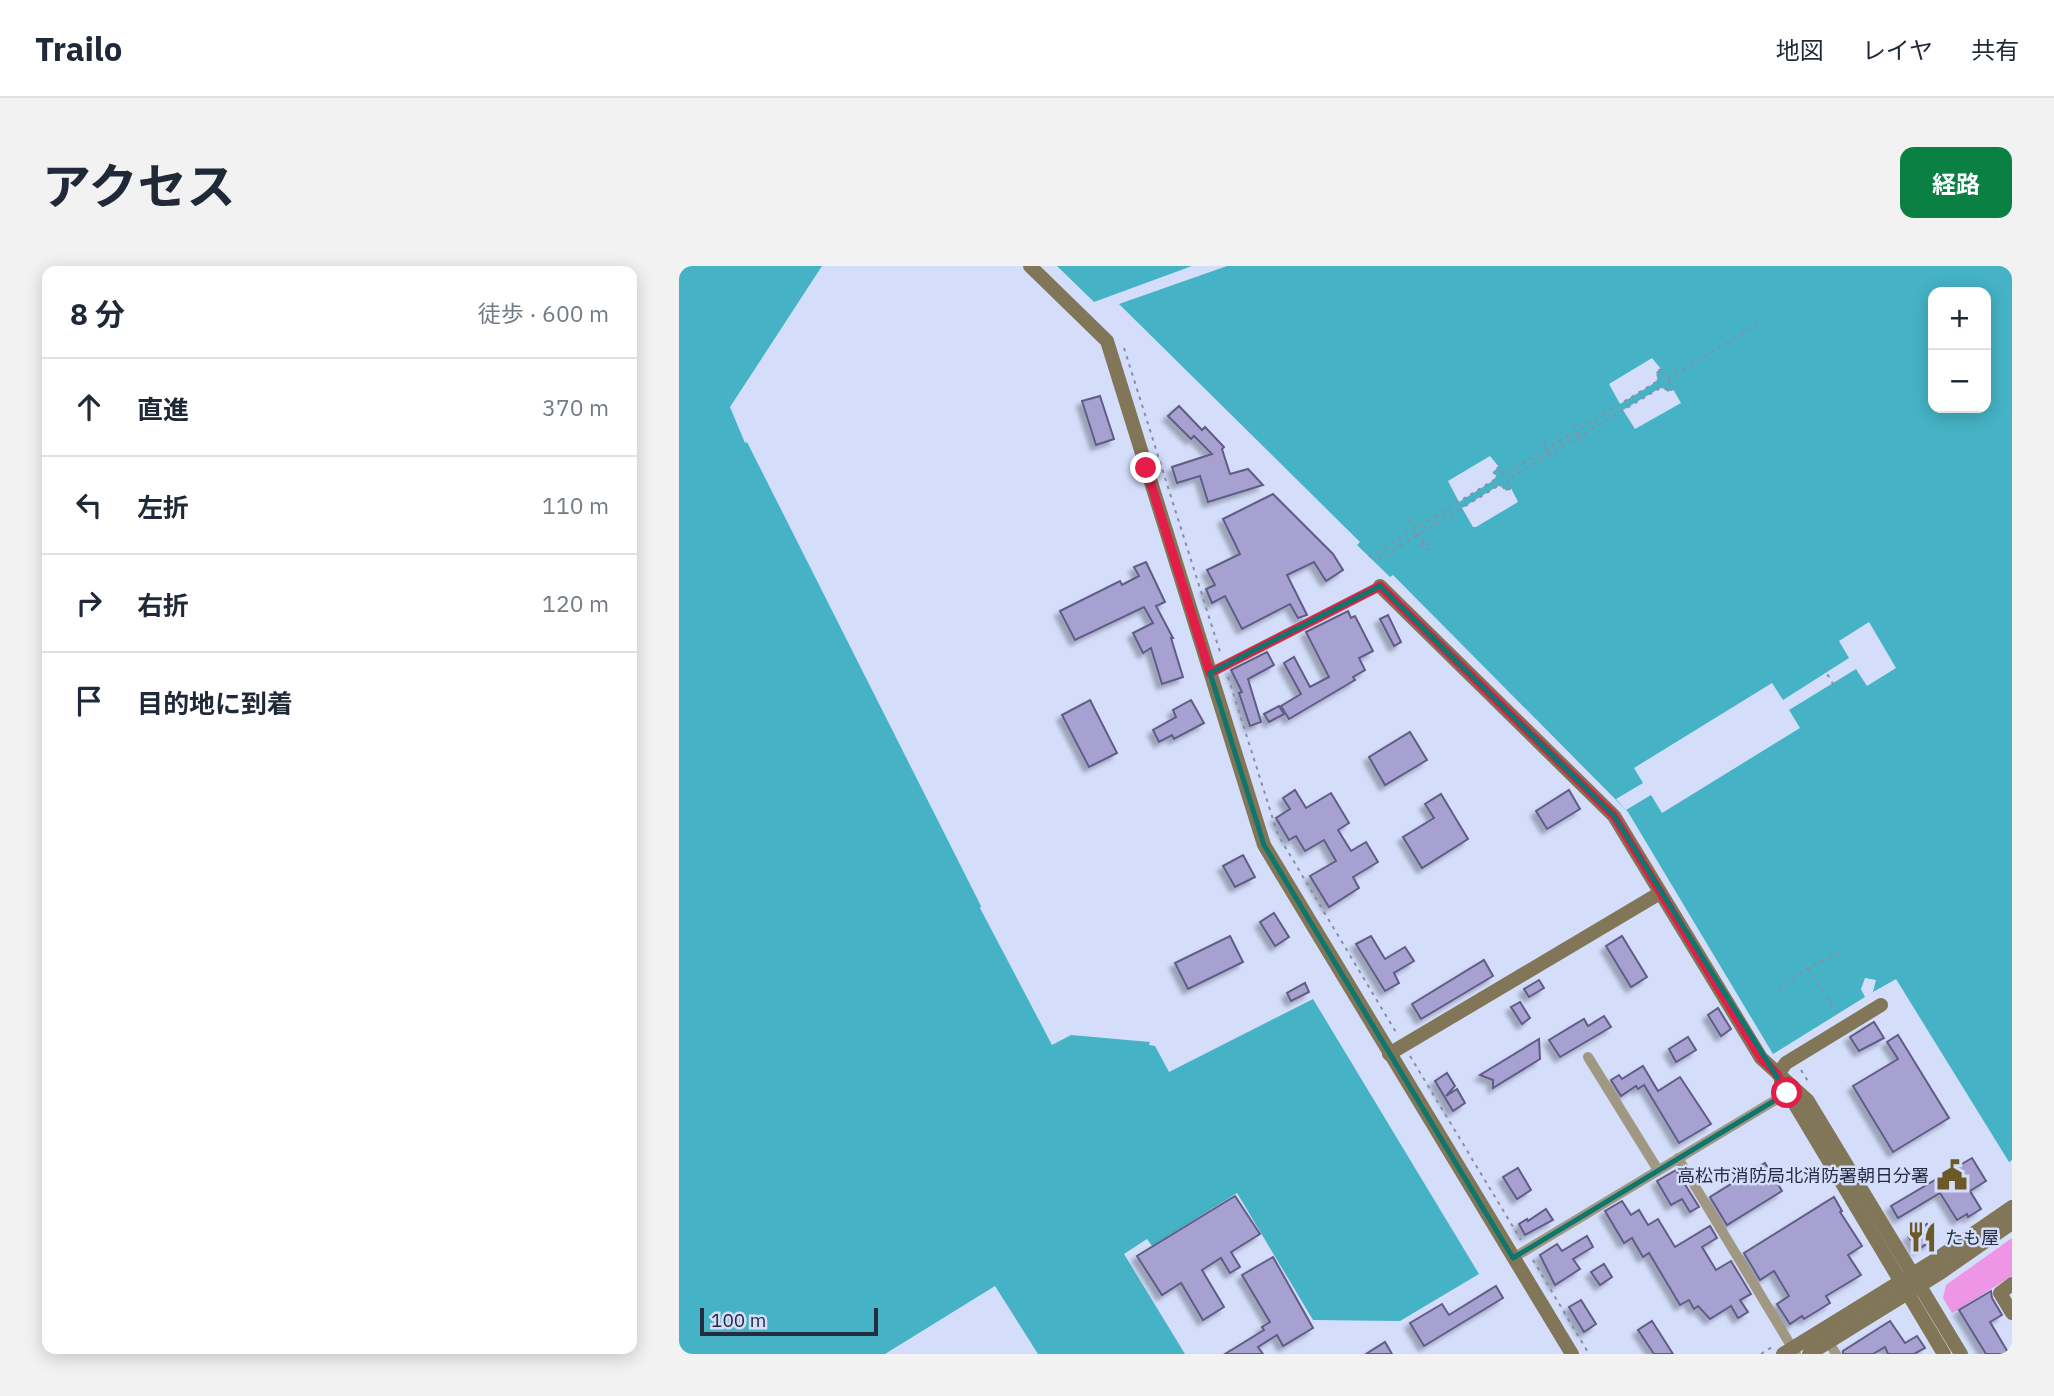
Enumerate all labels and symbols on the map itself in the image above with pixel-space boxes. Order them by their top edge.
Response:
route end [1130,452,1161,483]
route start [1771,1077,1802,1108]
public building icon: 高松市消防局北消防署朝日分署 [1935,1158,1969,1192]
place label: 高松市消防局北消防署朝日分署 [1677,1164,1929,1187]
restaurant icon: たも屋 [1905,1220,1939,1254]
place label: たも屋 [1945,1226,1999,1249]
scale bar [700,1305,879,1337]

